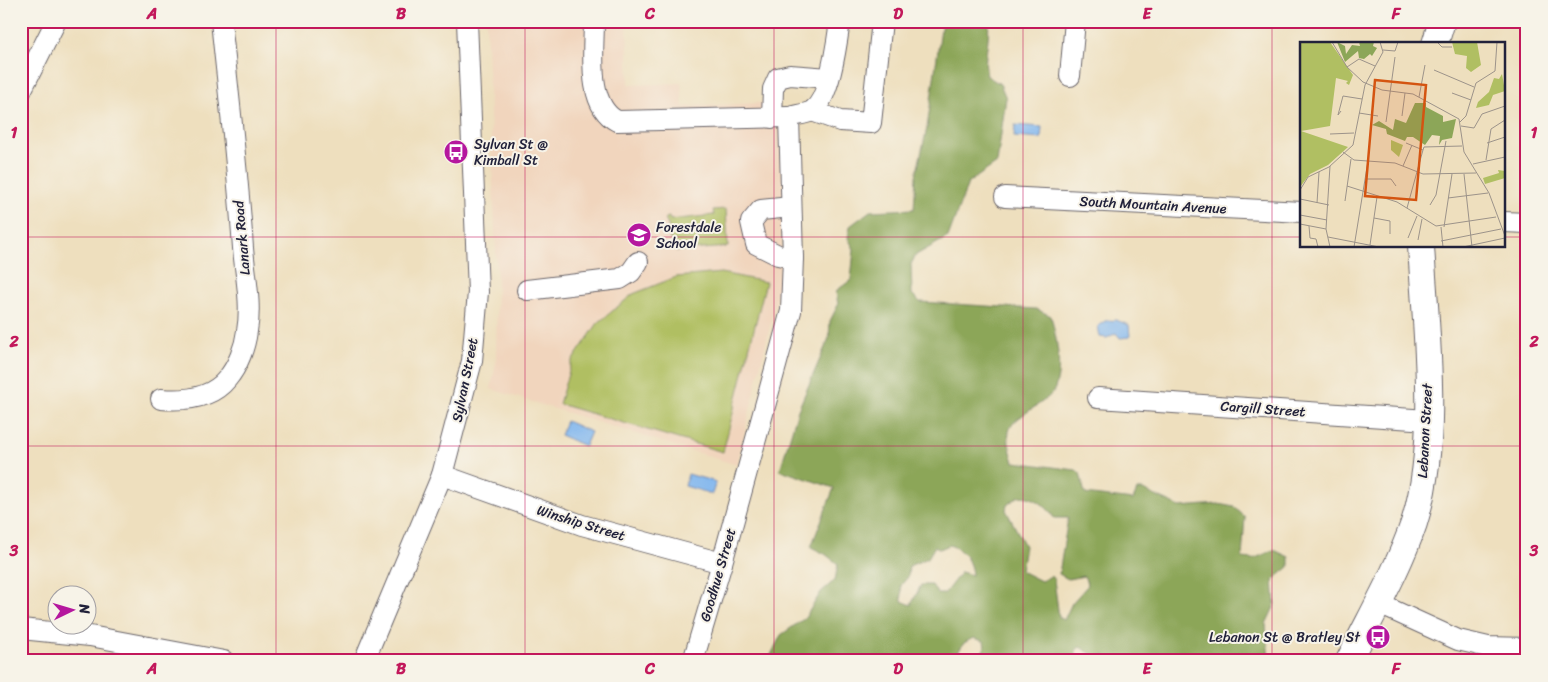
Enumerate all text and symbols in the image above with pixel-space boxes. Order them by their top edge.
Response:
text: A [146,0,157,28]
text: B [396,0,407,28]
text: C [644,0,656,28]
text: D [893,0,903,28]
text: E [1143,0,1153,28]
text: F [1391,0,1402,28]
inset map [1300,42,1506,248]
text: 1 [11,118,18,147]
text: 1 [1531,118,1538,147]
place label: Sylvan St @ Kimball St [474,132,548,173]
bus stop icon: Sylvan St @ Kimball St [443,139,469,165]
street label: South Mountain Avenue [1079,189,1227,221]
street label: Lanark Road [226,198,258,276]
place label: Forestdale School [656,215,721,256]
school or university icon: Forestdale School [626,222,652,248]
text: 2 [8,327,19,356]
text: 2 [1528,327,1539,356]
street label: Sylvan Street [445,336,485,424]
street label: Lebanon Street [1410,382,1440,479]
street label: Cargill Street [1220,394,1306,424]
street label: Winship Street [534,498,628,548]
street label: Goodhue Street [693,525,743,625]
text: 3 [9,536,19,565]
text: 3 [1529,536,1539,565]
north arrow [48,584,98,634]
text: N [71,602,97,615]
bus stop icon: Lebanon St @ Bratley St [1365,624,1391,650]
place label: Lebanon St @ Bratley St [1209,625,1361,650]
text: A [146,654,157,682]
text: B [396,654,407,682]
text: C [644,654,656,682]
text: D [893,654,903,682]
text: E [1143,654,1153,682]
text: F [1391,654,1402,682]

